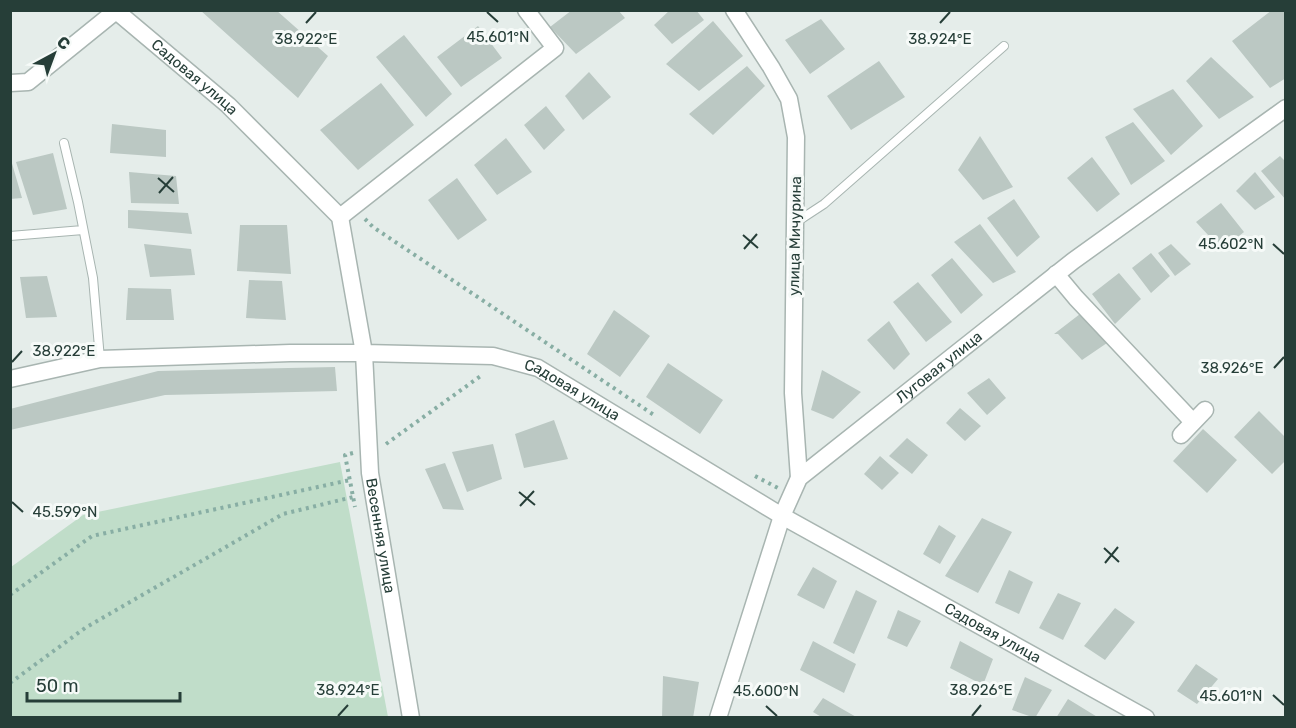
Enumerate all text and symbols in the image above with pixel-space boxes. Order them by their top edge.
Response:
north arrow [24,24,84,84]
text: 45.601°N [467,28,529,46]
text: 38.922°E [275,30,337,48]
text: 38.924°E [908,30,972,48]
text: С [53,32,74,54]
street label: Садовая улица [148,35,242,119]
street label: улица Мичурина [785,176,805,296]
text: 45.602°N [1198,235,1264,253]
street label: Луговая улица [892,327,986,407]
text: 38.922°E [33,342,95,360]
street label: Садовая улица [523,356,623,425]
text: 38.926°E [1200,359,1264,377]
street label: Весенняя улица [362,477,399,595]
text: 45.599°N [33,503,97,521]
street label: Садовая улица [941,599,1044,667]
scale bar [27,665,180,703]
text: 50 m [36,675,79,697]
text: 38.924°E [316,681,380,699]
text: 38.926°E [949,681,1013,699]
text: 45.600°N [733,682,799,700]
text: 45.601°N [1200,687,1262,705]

